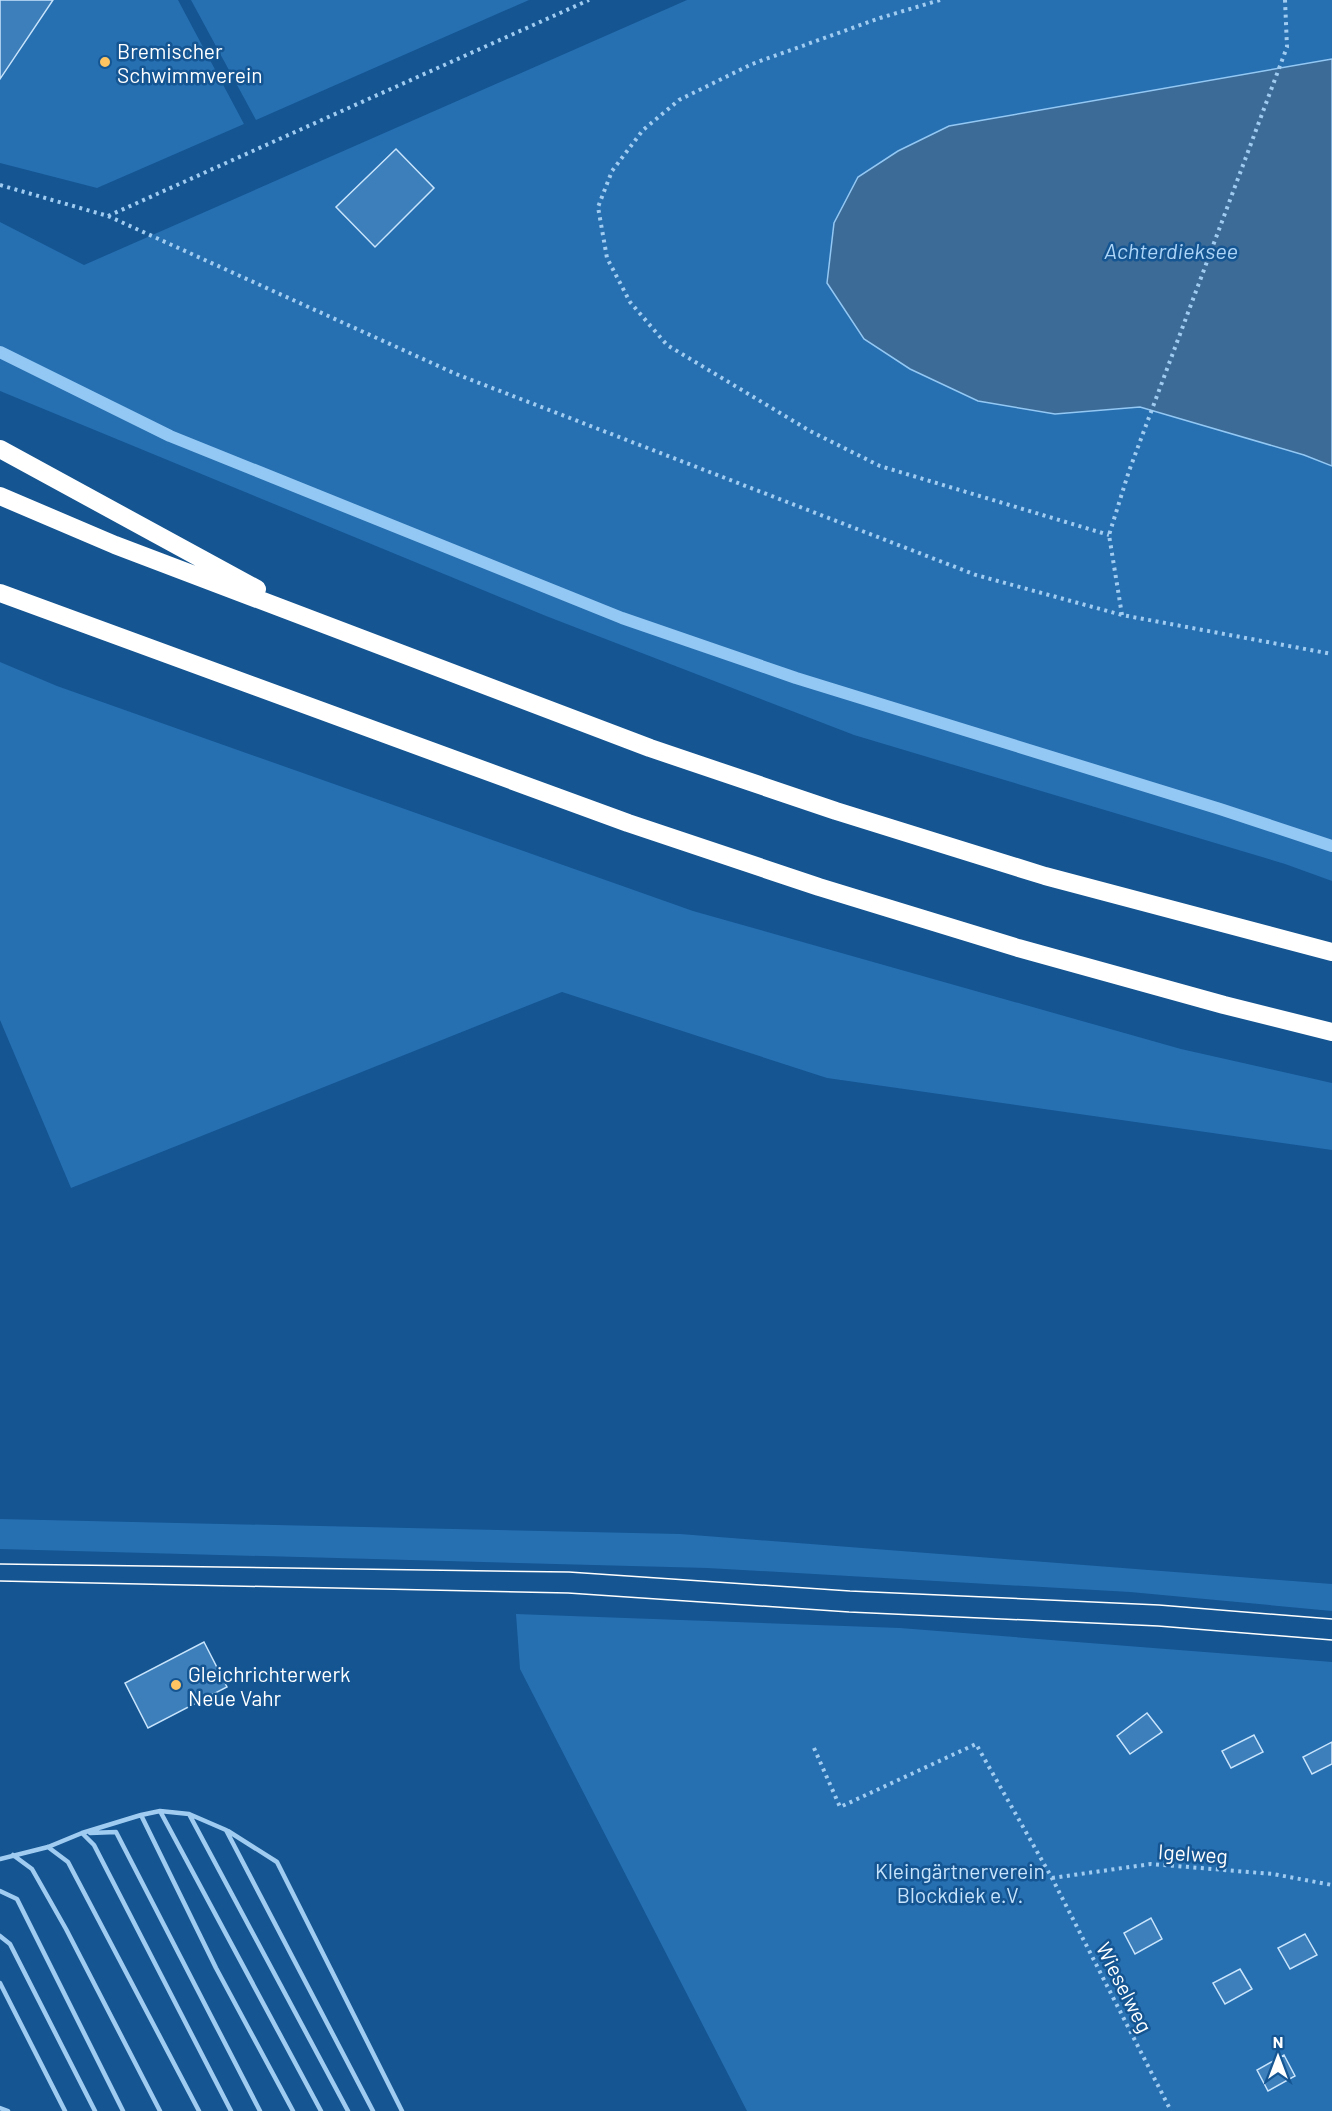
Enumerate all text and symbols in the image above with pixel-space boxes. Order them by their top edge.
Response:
place label: Bremischer Schwimmverein [117,38,263,87]
marker: Bremischer Schwimmverein [98,55,112,69]
water label: Achterdieksee [1104,237,1238,263]
place label: Gleichrichterwerk Neue Vahr [188,1661,351,1710]
marker: Gleichrichterwerk Neue Vahr [169,1678,183,1692]
street label: Igelweg [1157,1838,1229,1868]
park label: Kleingärtnerverein Blockdiek e.V. [875,1858,1045,1907]
street label: Wieselweg [1092,1938,1158,2036]
north arrow [1248,2027,1308,2087]
text: N [1273,2032,1283,2051]

